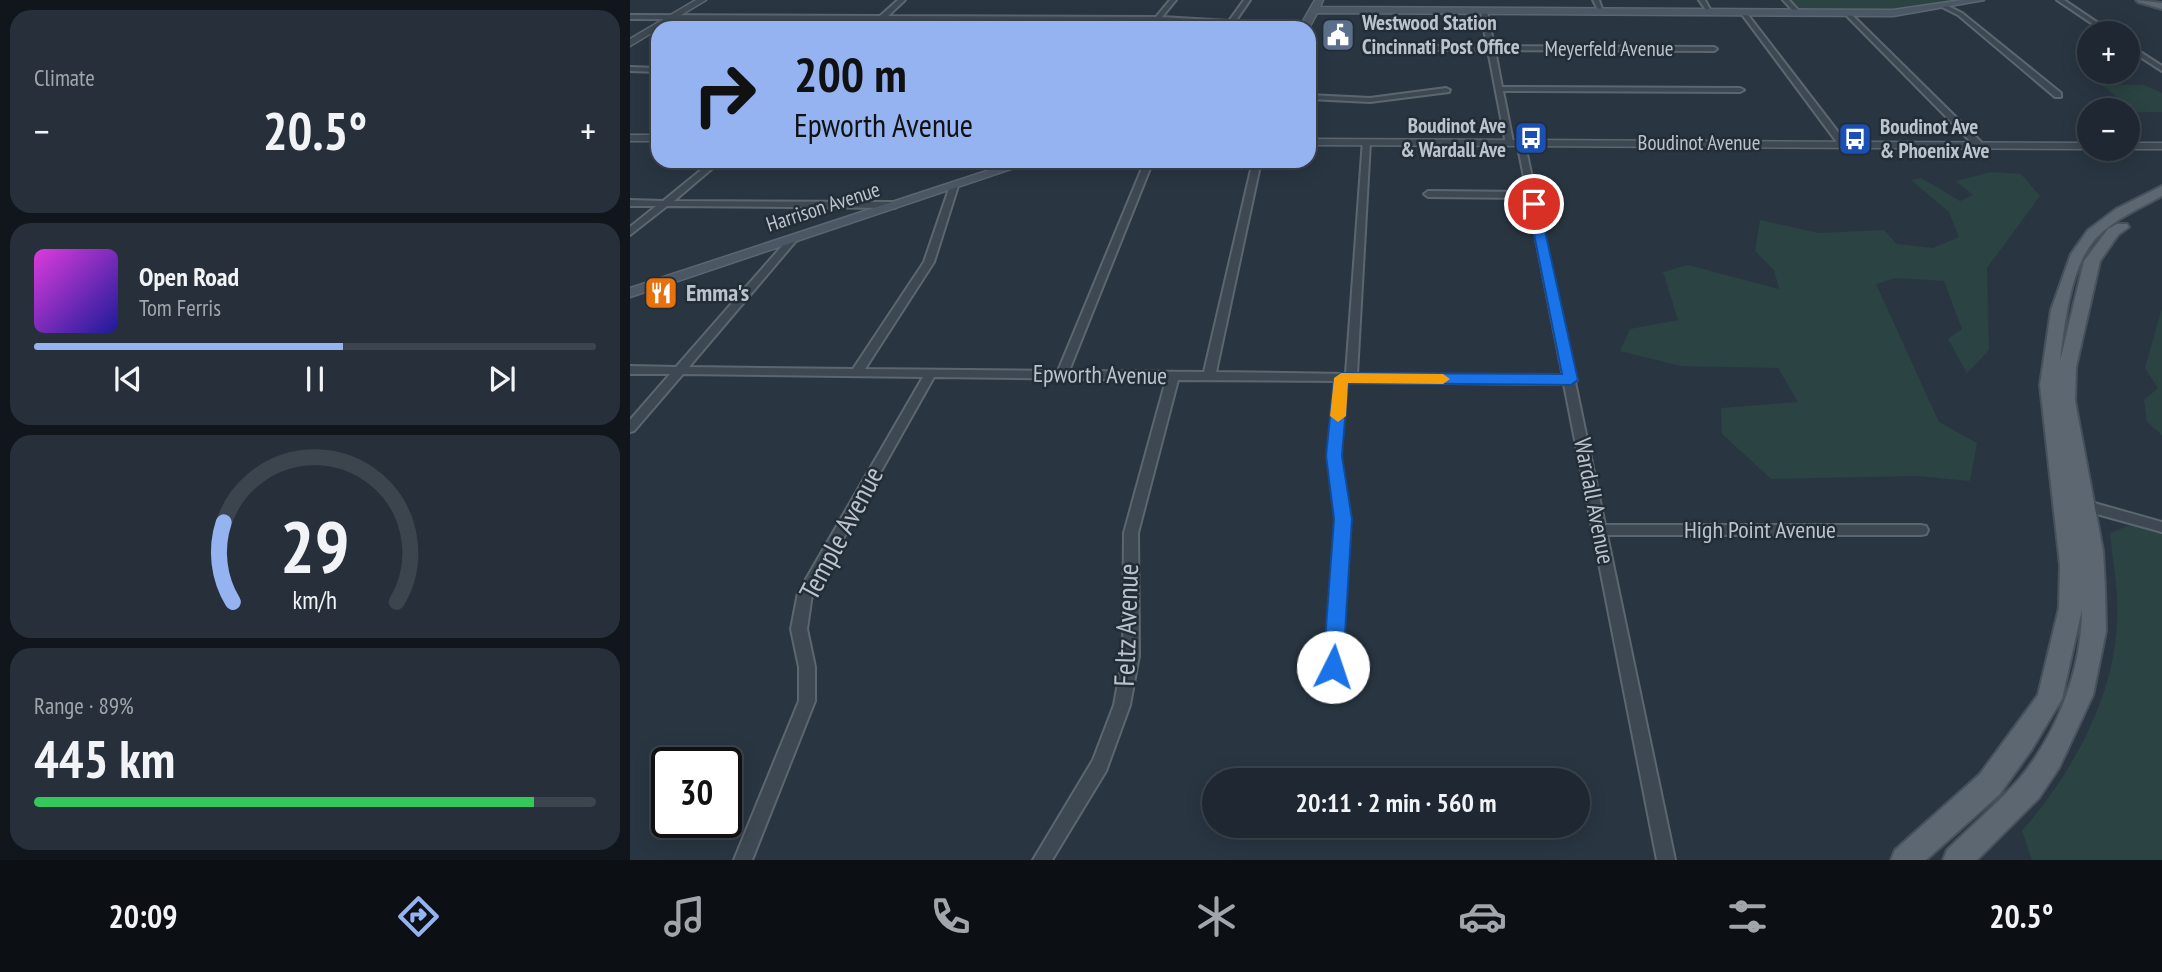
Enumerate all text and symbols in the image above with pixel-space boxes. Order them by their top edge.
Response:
place label: Westwood Station Cincinnati Post Office [1361,9,1520,60]
public building icon: Westwood Station Cincinnati Post Office [1319,16,1357,54]
map controls [2077,21,2140,161]
button: + [2077,21,2140,84]
street label: Meyerfeld Avenue [1545,35,1673,62]
text: 200 m [794,42,907,106]
icon: right [679,49,770,140]
text: Climate [34,63,95,92]
text: 20.5° [263,97,367,164]
button: − [2077,98,2140,161]
text: Epworth Avenue [794,104,973,146]
text: − [34,106,50,155]
text: + [580,106,596,155]
place label: Boudinot Ave & Wardall Ave [1400,112,1506,163]
place label: Boudinot Ave & Phoenix Ave [1880,113,1989,164]
bus stop icon: Boudinot Ave & Wardall Ave [1512,119,1550,157]
bus stop icon: Boudinot Ave & Phoenix Ave [1836,120,1874,158]
street label: Boudinot Avenue [1638,129,1760,156]
pin [1504,174,1564,234]
street label: Harrison Avenue [763,175,883,238]
icon: arrive [1515,185,1553,223]
text: Open Road [139,260,239,293]
restaurant icon: Emma's [642,274,680,312]
place label: Emma's [686,277,749,308]
text: Tom Ferris [139,293,221,322]
street label: Epworth Avenue [1033,358,1167,391]
icon: previous [109,360,147,398]
icon: pause [296,360,334,398]
icon: next [483,360,521,398]
street label: Wardall Avenue [1567,435,1622,567]
street label: Temple Avenue [790,460,891,606]
text: 29 [280,499,350,593]
street label: High Point Avenue [1684,514,1836,545]
street label: Feltz Avenue [1105,563,1146,687]
text: km/h [293,584,337,616]
position arrow [1296,630,1370,704]
text: Range · 89% [34,691,134,720]
text: 445 km [34,725,175,792]
speed limit sign: 30 [651,747,742,838]
text: 20:11 · 2 min · 560 m [1296,786,1496,819]
icon: directions [394,892,443,941]
icon: music [660,892,709,941]
icon: phone [926,892,975,941]
icon: climate [1192,892,1241,941]
icon: car [1458,892,1507,941]
icon: filters [1723,892,1772,941]
text: 20:09 [108,895,178,937]
text: 20.5° [1989,895,2054,937]

